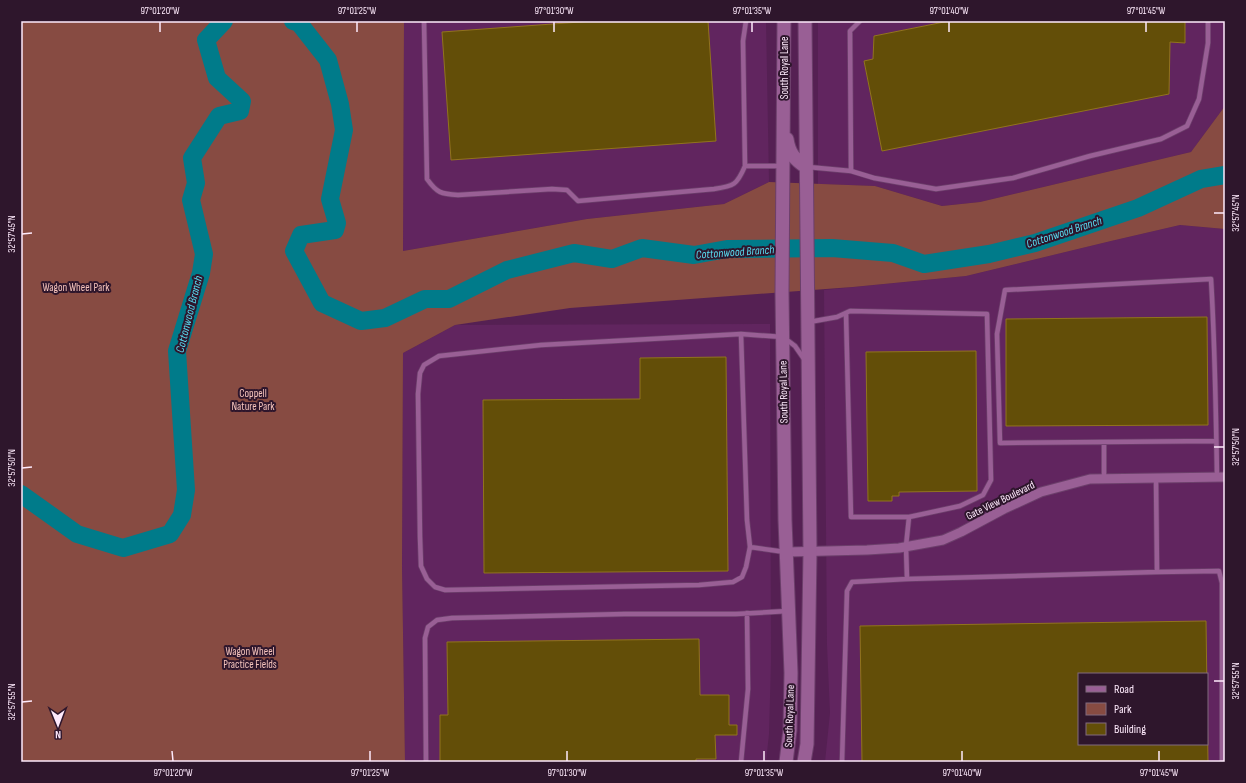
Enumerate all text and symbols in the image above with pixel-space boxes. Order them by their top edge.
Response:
text: 97°01'20"W [140,5,180,17]
text: 97°01'25"W [338,5,377,17]
text: 97°01'30"W [534,5,574,17]
text: 97°01'35"W [733,5,772,17]
text: 97°01'40"W [929,5,969,17]
text: 97°01'45"W [1127,5,1166,17]
street label: South Royal Lane [778,37,791,99]
text: 32°57'45"N [1230,194,1242,232]
water label: Cottonwood Branch [1024,213,1104,252]
text: 32°57'45"N [6,215,18,253]
water label: Cottonwood Branch [695,242,775,263]
water label: Cottonwood Branch [173,274,206,354]
park label: Wagon Wheel Park [42,281,110,294]
street label: South Royal Lane [776,361,791,423]
park label: Coppell Nature Park [231,387,275,413]
text: 32°57'50"N [1230,428,1242,466]
text: 32°57'50"N [6,449,18,487]
street label: Gate View Boulevard [964,478,1037,523]
park label: Wagon Wheel Practice Fields [223,645,277,671]
text: 32°57'55"N [1230,662,1242,700]
legend [1078,673,1208,745]
text: Road [1114,682,1134,697]
text: 32°57'55"N [6,683,18,721]
street label: South Royal Lane [782,684,797,748]
text: Park [1114,702,1132,717]
north arrow [38,705,78,745]
text: Building [1114,722,1146,737]
text: N [55,728,61,741]
text: 97°01'20"W [153,767,193,779]
text: 97°01'25"W [351,767,390,779]
text: 97°01'30"W [547,767,587,779]
text: 97°01'35"W [745,767,784,779]
text: 97°01'40"W [942,767,982,779]
text: 97°01'45"W [1140,767,1179,779]

